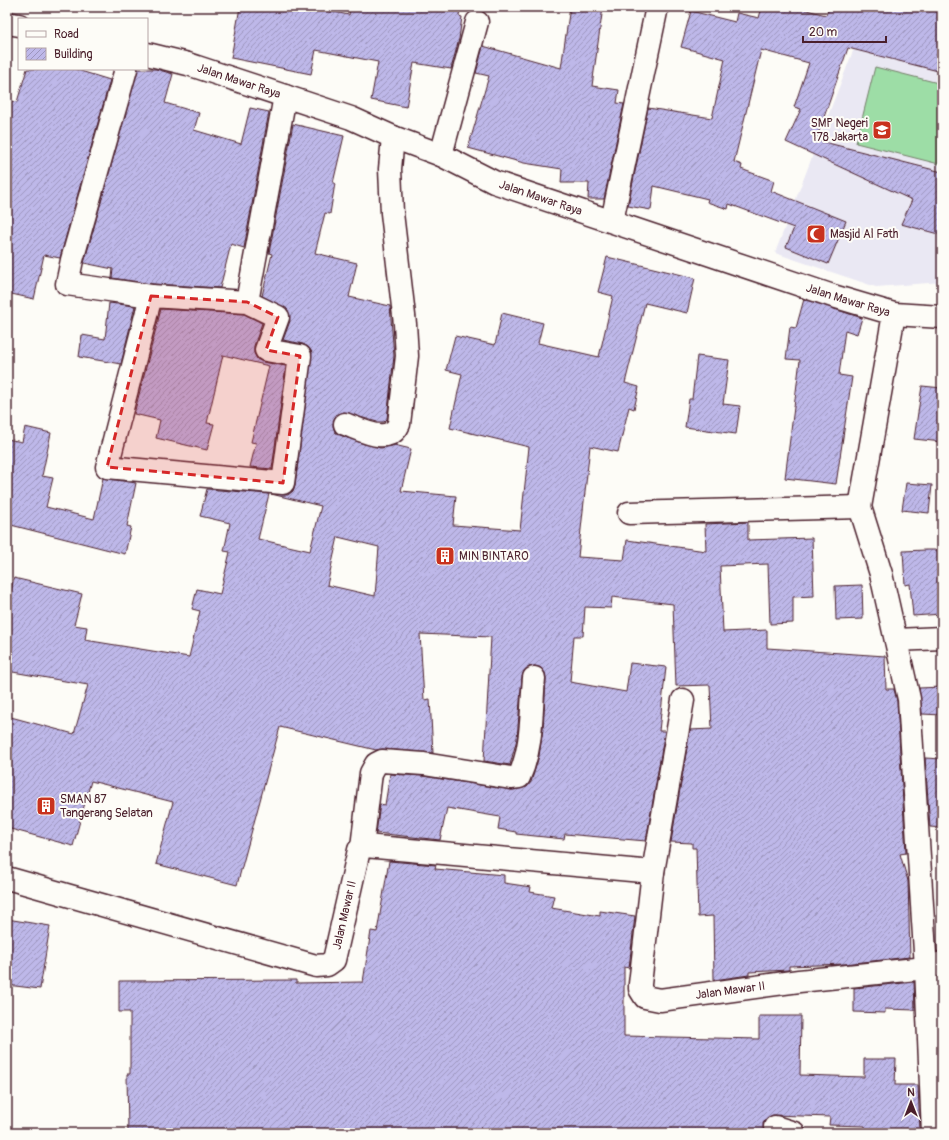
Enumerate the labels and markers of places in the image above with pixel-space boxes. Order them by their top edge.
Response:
place label: SMP Negeri 178 Jakarta [811,116,868,145]
school or university icon: SMP Negeri 178 Jakarta [871,119,893,141]
mosque icon: Masjid Al Fath [805,223,827,245]
place label: Masjid Al Fath [830,227,899,242]
building icon: MIN BINTARO [434,545,456,567]
place label: MIN BINTARO [459,549,529,564]
place label: SMAN 87 Tangerang Selatan [60,792,153,821]
building icon: SMAN 87 Tangerang Selatan [35,795,57,817]

